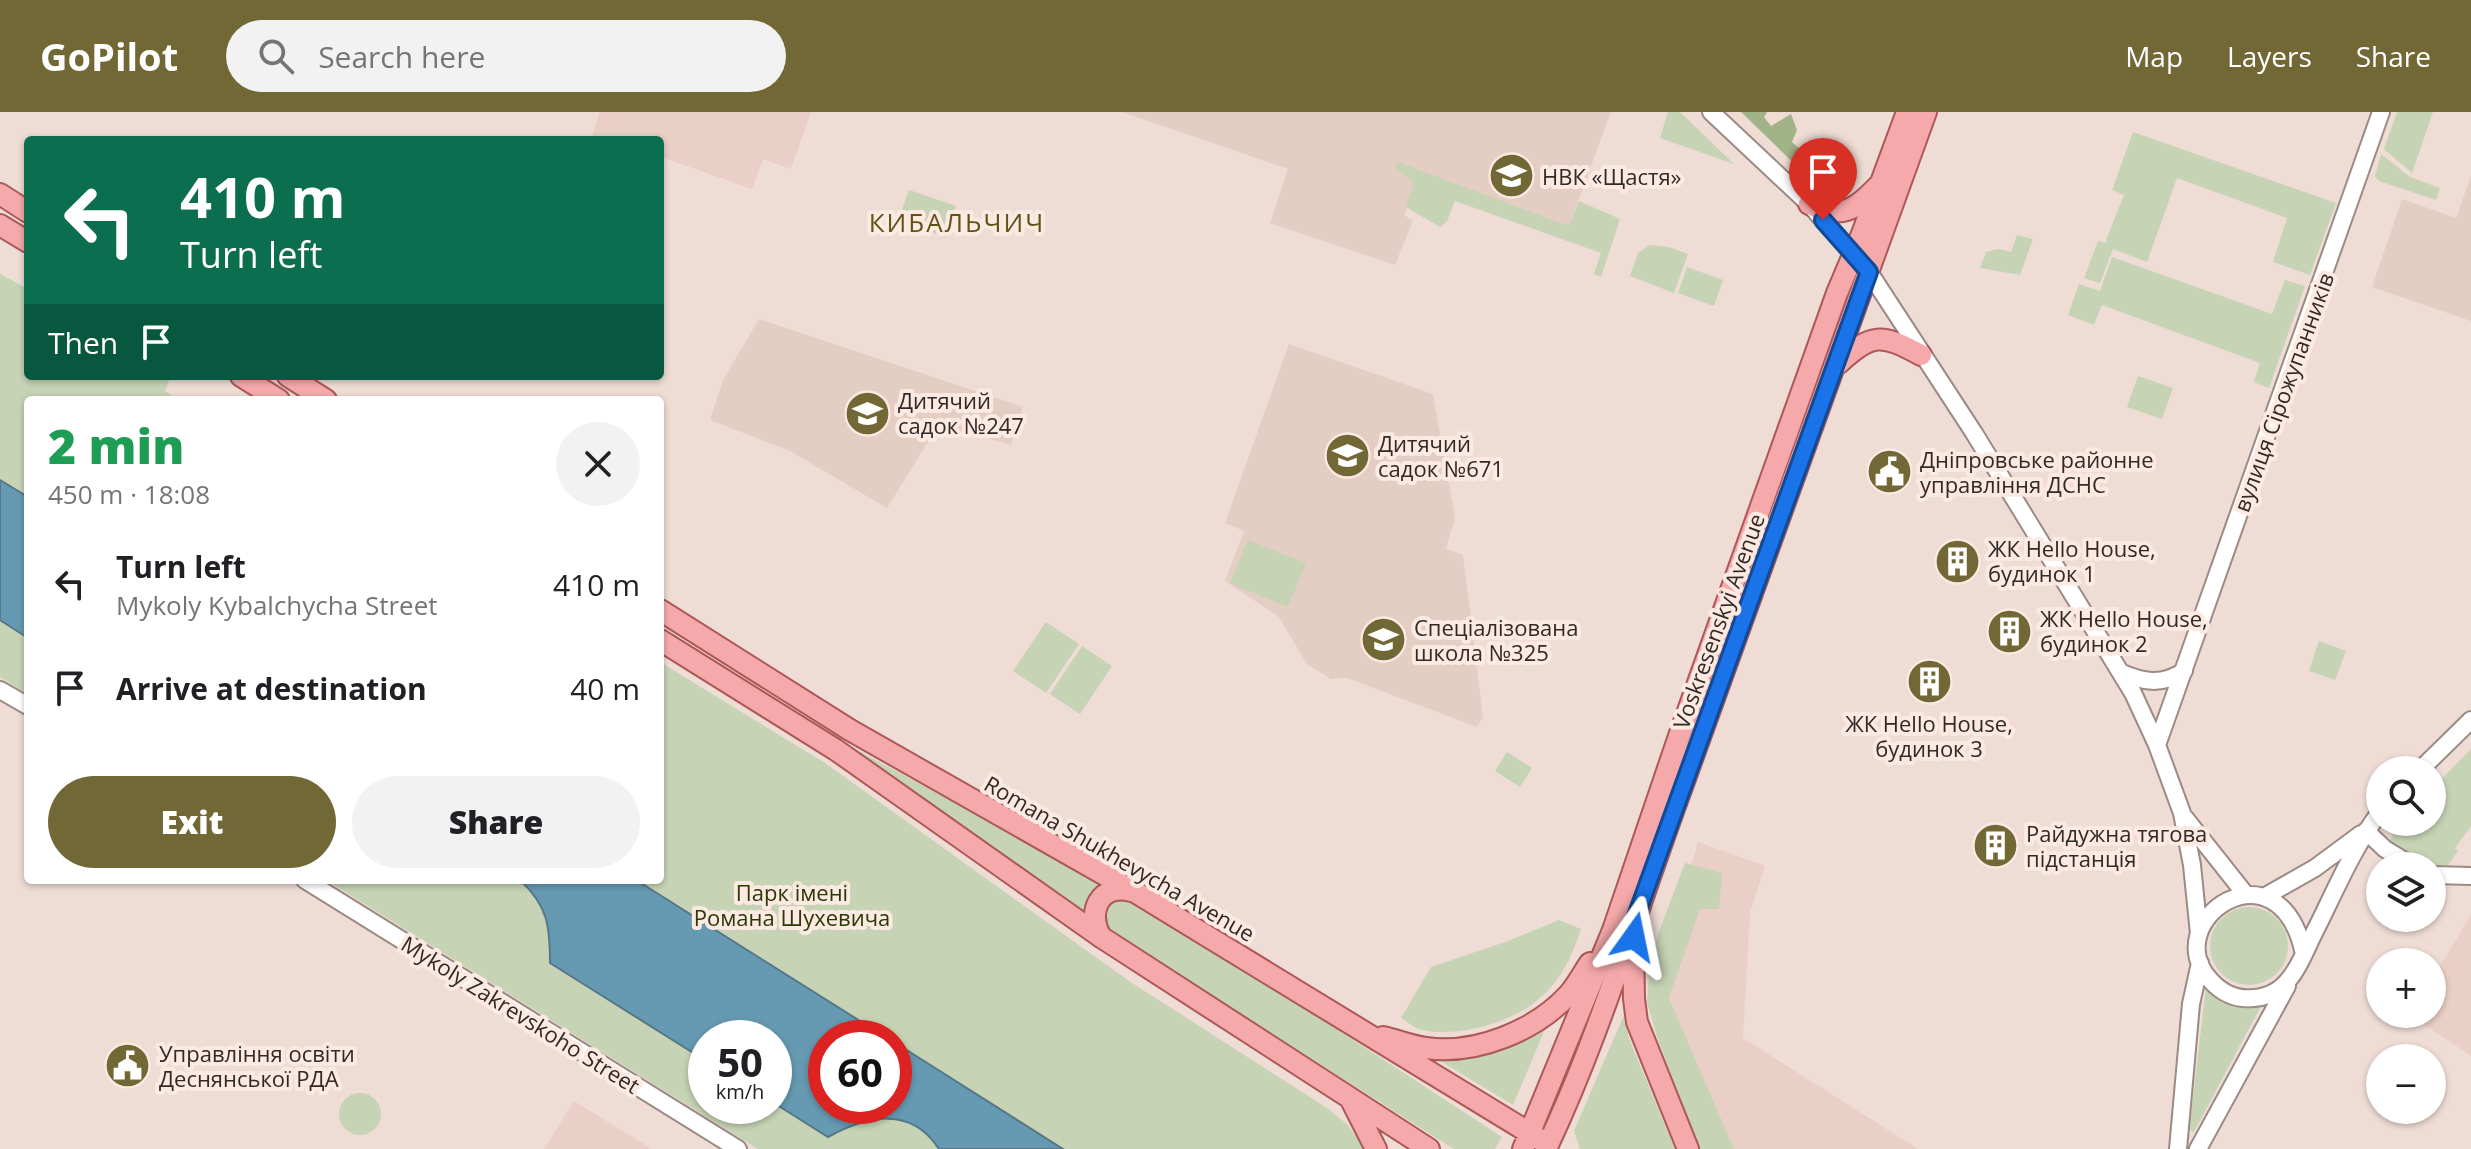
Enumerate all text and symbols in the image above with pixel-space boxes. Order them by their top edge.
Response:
search box [226,20,786,92]
text: GoPilot [40,30,178,82]
icon: search [254,34,298,78]
text: Search here [318,36,485,77]
text: Map [2125,37,2183,75]
text: Layers [2227,37,2312,75]
text: Share [2356,37,2431,75]
pin [1789,138,1857,220]
icon: arrive [1801,150,1845,194]
school or university icon: НВК «Щастя» [1487,152,1535,200]
text: 410 m [180,158,346,234]
place label: НВК «Щастя» [1542,161,1682,191]
icon: left [48,168,152,272]
district label: КИБАЛЬЧИЧ [869,204,1045,240]
text: Turn left [180,230,322,279]
street label: вулиця Сірожупанників [2226,268,2340,516]
icon: arrive [134,320,178,364]
text: Then [48,322,118,363]
place label: Дитячий садок №247 [898,385,1024,440]
school or university icon: Дитячий садок №247 [843,389,891,437]
text: 2 min [48,413,184,478]
button: close [556,422,640,506]
place label: Дитячий садок №671 [1378,428,1504,483]
school or university icon: Дитячий садок №671 [1323,432,1371,480]
place label: Дніпровське районне управління ДСНС [1920,444,2154,499]
public building icon: Дніпровське районне управління ДСНС [1865,448,1913,496]
text: 450 m · 18:08 [48,476,210,512]
street label: Voskresenskyi Avenue [1665,509,1771,733]
place label: ЖК Hello House, будинок 1 [1988,533,2156,588]
building icon: ЖК Hello House, будинок 1 [1933,537,1981,585]
text: Turn left [116,546,246,587]
icon: left [48,562,92,606]
text: 410 m [553,564,640,605]
text: Mykoly Kybalchycha Street [116,587,438,623]
place label: ЖК Hello House, будинок 2 [2040,603,2208,658]
building icon: ЖК Hello House, будинок 2 [1985,607,2033,655]
place label: Спеціалізована школа №325 [1414,612,1578,667]
school or university icon: Спеціалізована школа №325 [1359,616,1407,664]
building icon: ЖК Hello House, будинок 3 [1905,658,1953,706]
icon: arrive [48,666,92,710]
text: Arrive at destination [116,668,427,709]
text: 40 m [570,668,640,709]
place label: ЖК Hello House, будинок 3 [1845,708,2013,763]
map controls [2366,756,2446,1124]
button: search [2366,756,2446,836]
street label: Romana Shukhevycha Avenue [979,768,1261,948]
button: Exit [48,776,336,868]
button: Share [352,776,640,868]
place label: Райдужна тягова пiдстанцiя [2026,818,2207,873]
building icon: Райдужна тягова пiдстанцiя [1971,822,2019,870]
button: layers [2366,852,2446,932]
park label: Парк імені Романа Шухевича [694,877,890,932]
position arrow [1592,895,1676,979]
street label: Mykoly Zakrevskoho Street [396,928,646,1100]
button: + [2366,948,2446,1028]
speed limit sign: 60 [808,1020,912,1124]
text: 50 [717,1034,763,1089]
place label: Управління освіти Деснянської РДА [159,1038,355,1093]
public building icon: Управління освіти Деснянської РДА [104,1042,152,1090]
button: − [2366,1044,2446,1124]
text: km/h [716,1078,764,1105]

